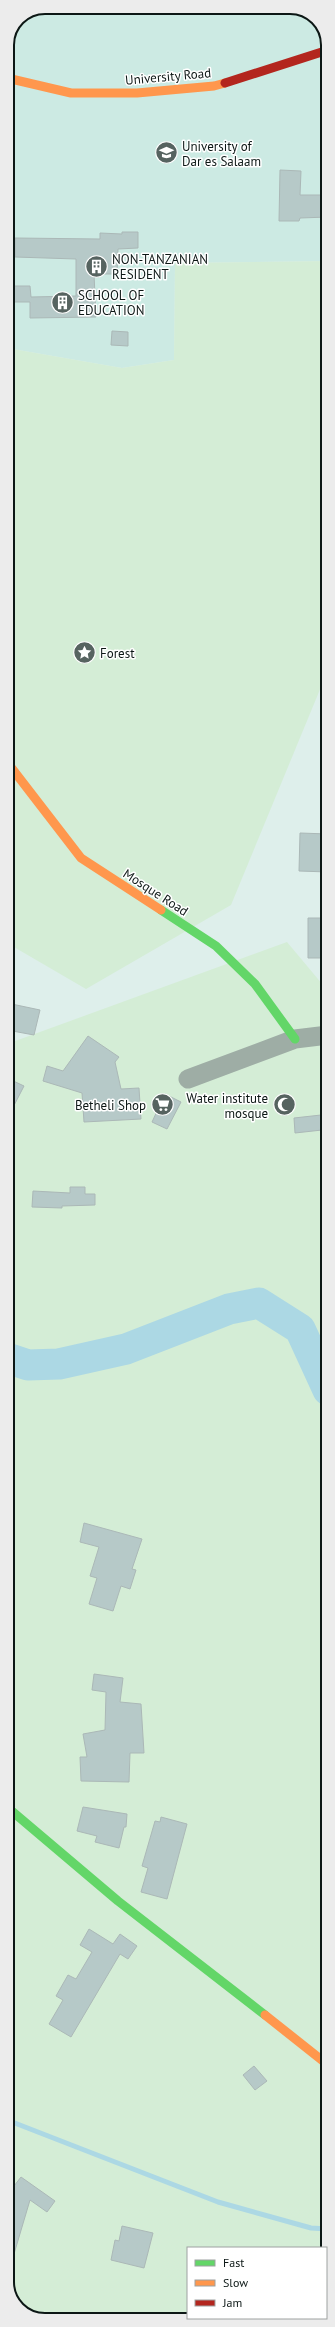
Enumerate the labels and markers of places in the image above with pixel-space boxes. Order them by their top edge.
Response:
place label: University of Dar es Salaam [182,138,261,170]
school or university icon: University of Dar es Salaam [154,140,180,166]
place label: NON-TANZANIAN RESIDENT [112,251,208,283]
building icon: NON-TANZANIAN RESIDENT [84,253,110,279]
place label: SCHOOL OF EDUCATION [78,287,144,319]
building icon: SCHOOL OF EDUCATION [50,289,76,315]
place icon: Forest [71,640,97,666]
place label: Forest [100,645,135,662]
place label: Water institute mosque [186,1090,268,1122]
supermarket icon: Betheli Shop [149,1092,175,1118]
mosque icon: Water institute mosque [271,1092,297,1118]
place label: Betheli Shop [75,1097,146,1114]

